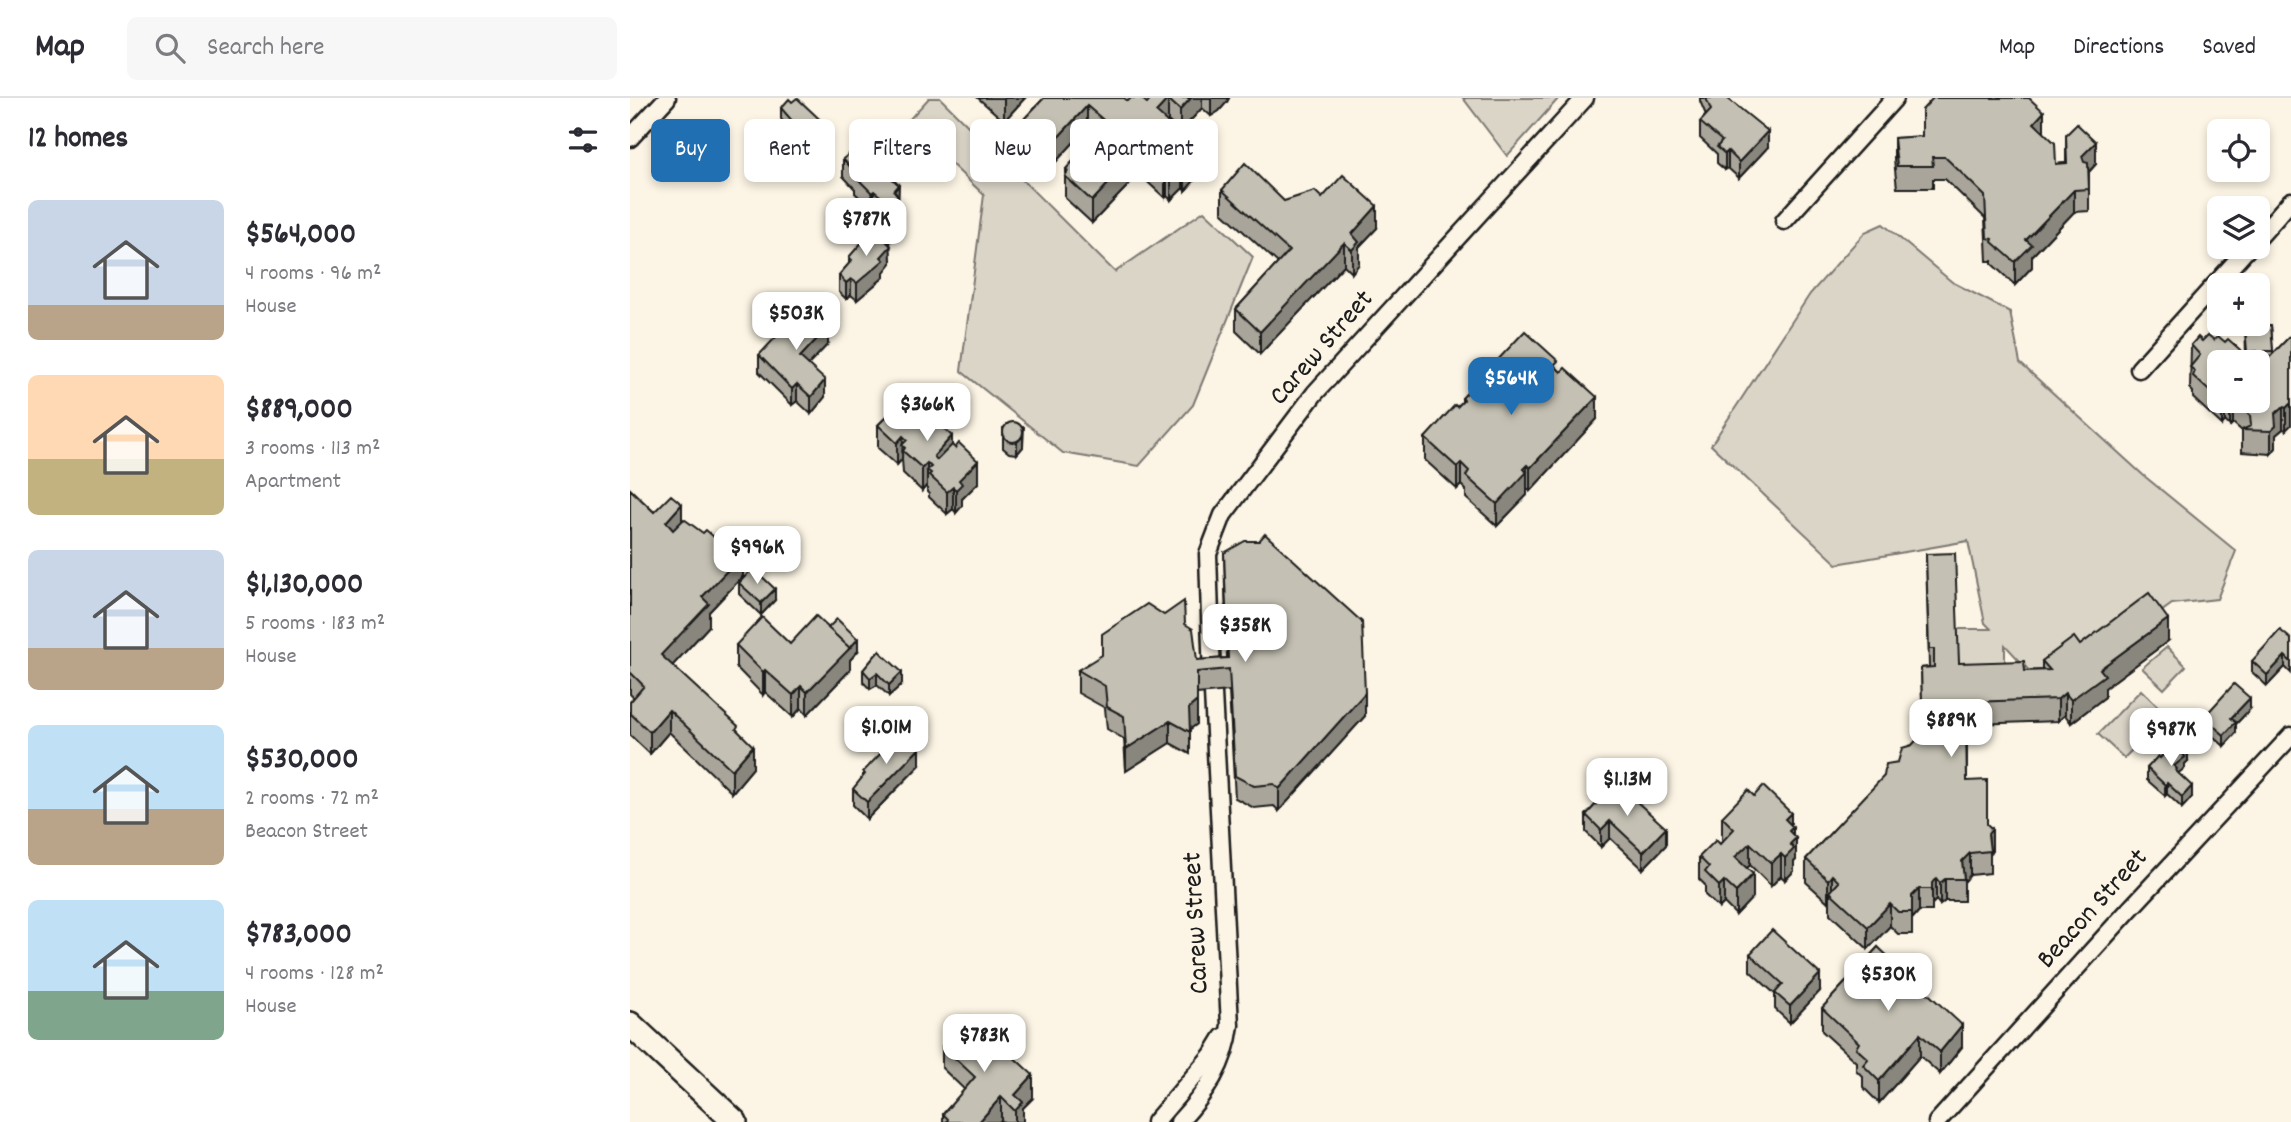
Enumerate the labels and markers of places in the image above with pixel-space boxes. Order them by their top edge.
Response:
pin: $787K [817,198,915,258]
pin: $503K [747,292,845,352]
pin: $564K [1462,358,1560,417]
pin: $366K [878,384,976,443]
pin: $996K [708,526,806,586]
pin: $358K [1196,604,1294,664]
pin: $889K [1902,700,2000,759]
pin: $1.01M [829,706,943,766]
pin: $987K [2122,708,2220,768]
pin: $1.13M [1570,758,1684,818]
pin: $530K [1839,954,1937,1013]
pin: $783K [935,1014,1033,1074]

